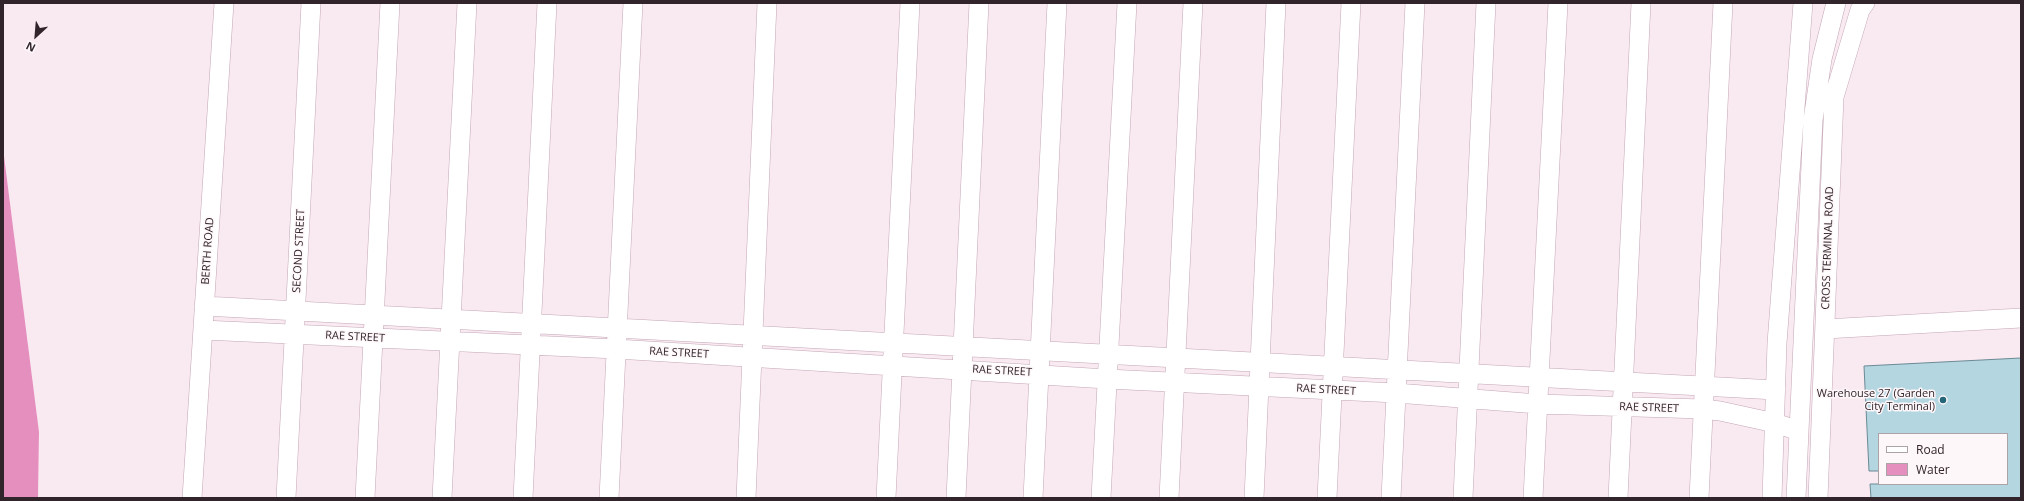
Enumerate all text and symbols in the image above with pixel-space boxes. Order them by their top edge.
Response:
north arrow [16,16,56,56]
text: N [23,39,38,56]
street label: CROSS TERMINAL ROAD [1819,186,1837,310]
street label: SECOND STREET [290,209,308,293]
street label: BERTH ROAD [199,217,217,285]
street label: RAE STREET [325,329,385,345]
street label: RAE STREET [649,345,709,361]
street label: RAE STREET [972,363,1032,379]
street label: RAE STREET [1296,382,1356,398]
place label: Warehouse 27 (Garden City Terminal) [1817,387,1935,413]
marker: Warehouse 27 (Garden City Terminal) [1938,395,1948,405]
street label: RAE STREET [1619,400,1679,416]
legend [1878,433,2008,485]
text: Road [1916,441,1945,458]
text: Water [1916,461,1950,478]

